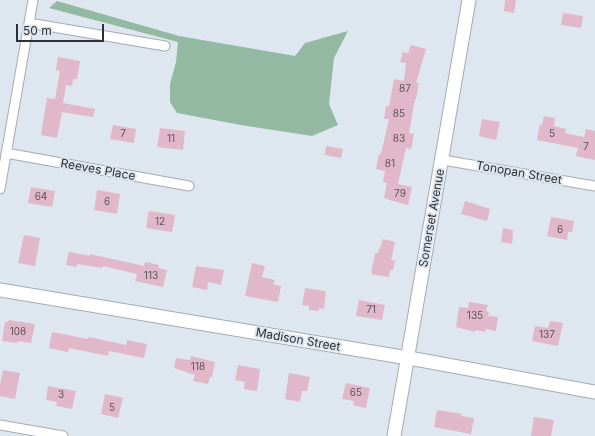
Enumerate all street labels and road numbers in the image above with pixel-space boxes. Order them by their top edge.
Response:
street label: Reeves Place [59,156,137,184]
street label: Tonopan Street [475,158,563,188]
street label: Somerset Avenue [416,168,448,268]
street label: Madison Street [255,325,341,355]

